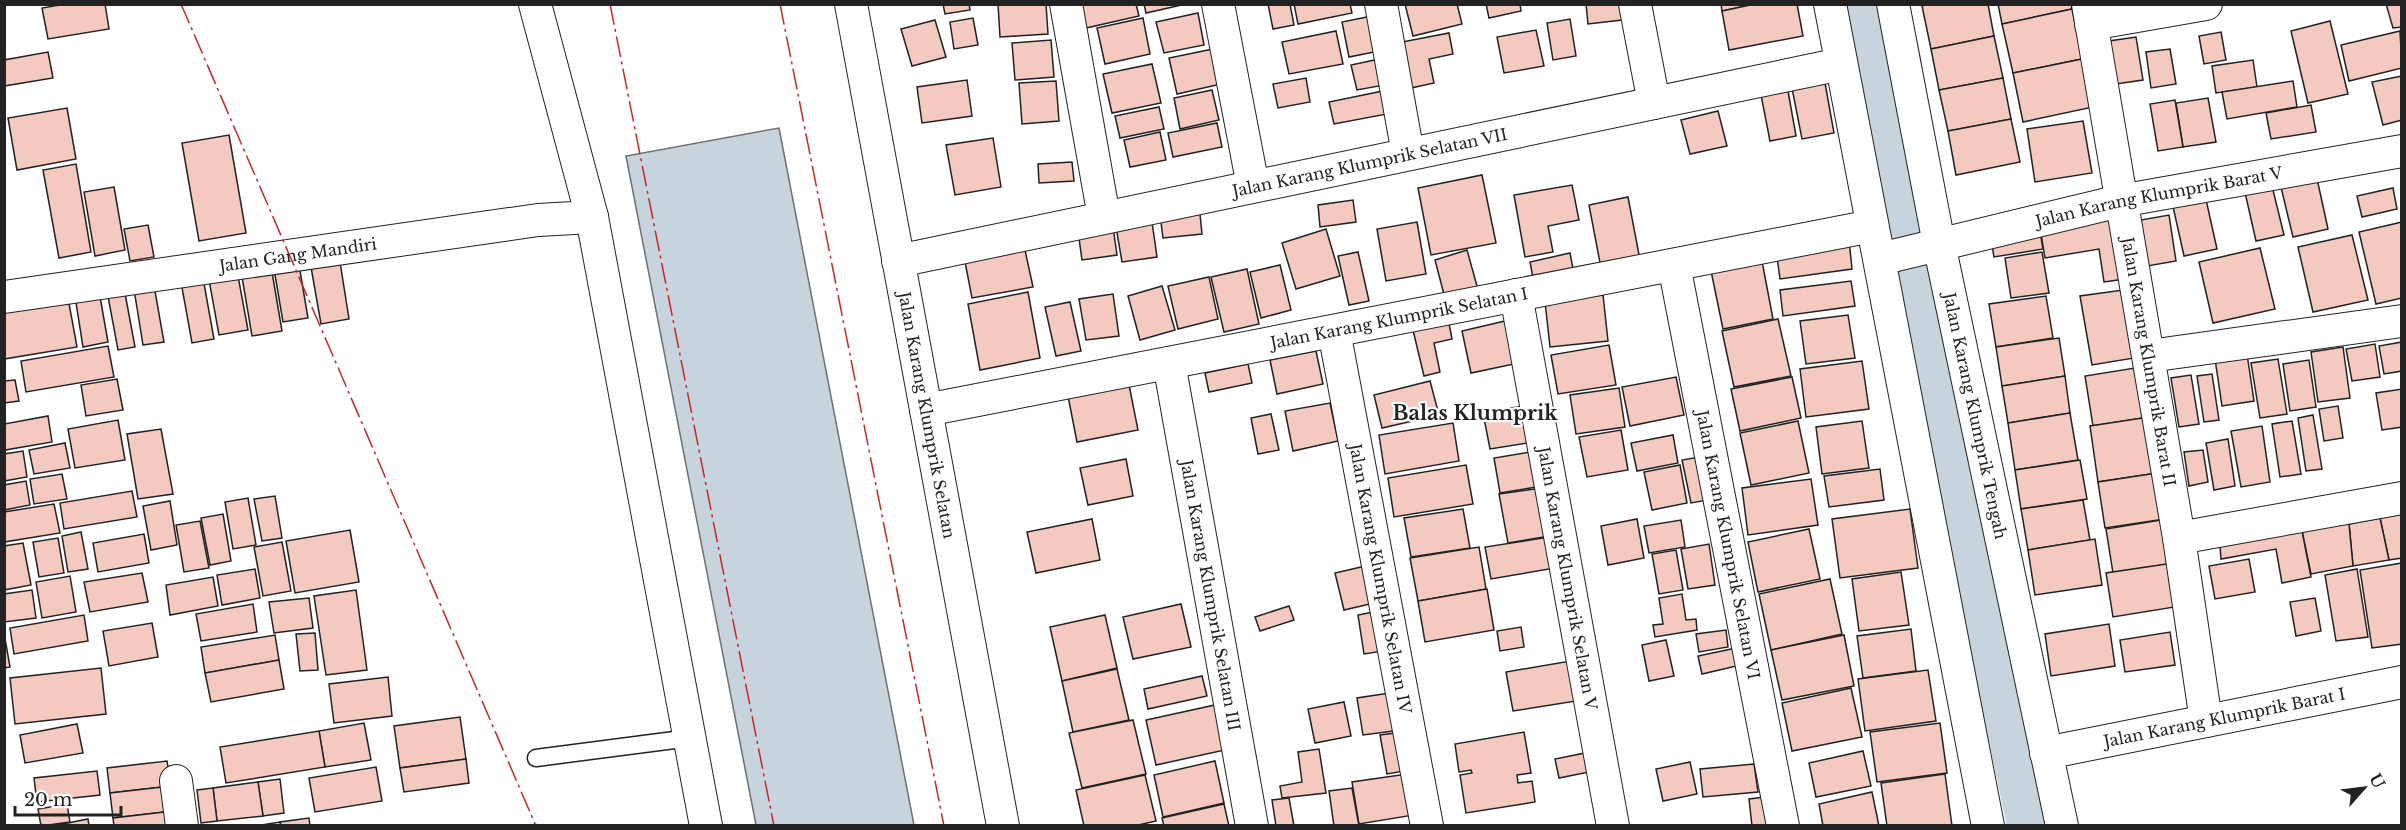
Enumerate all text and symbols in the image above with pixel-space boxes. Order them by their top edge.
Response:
street label: Jalan Karang Klumprik Selatan VII [1229,124,1509,201]
street label: Jalan Karang Klumprik Barat V [2032,162,2284,232]
street label: Jalan Gang Mandiri [216,233,379,276]
street label: Jalan Karang Klumprik Barat II [2118,234,2180,488]
street label: Jalan Karang Klumprik Selatan I [1267,283,1530,353]
street label: Jalan Karang Klumprik Selatan [894,288,960,540]
street label: Jalan Karang Klumprik Tengah [1939,289,2011,541]
district label: Balas Klumprik [1393,401,1558,425]
street label: Jalan Karang Klumprik Selatan VI [1692,407,1764,681]
street label: Jalan Karang Klumprik Selatan IV [1345,440,1416,716]
street label: Jalan Karang Klumprik Selatan V [1534,443,1602,712]
street label: Jalan Karang Klumprik Selatan III [1176,456,1245,732]
street label: Jalan Karang Klumprik Barat I [2100,684,2347,752]
north arrow [2334,758,2394,818]
text: U [2365,770,2389,792]
scale bar [15,779,122,817]
text: 20 m [24,789,72,811]

